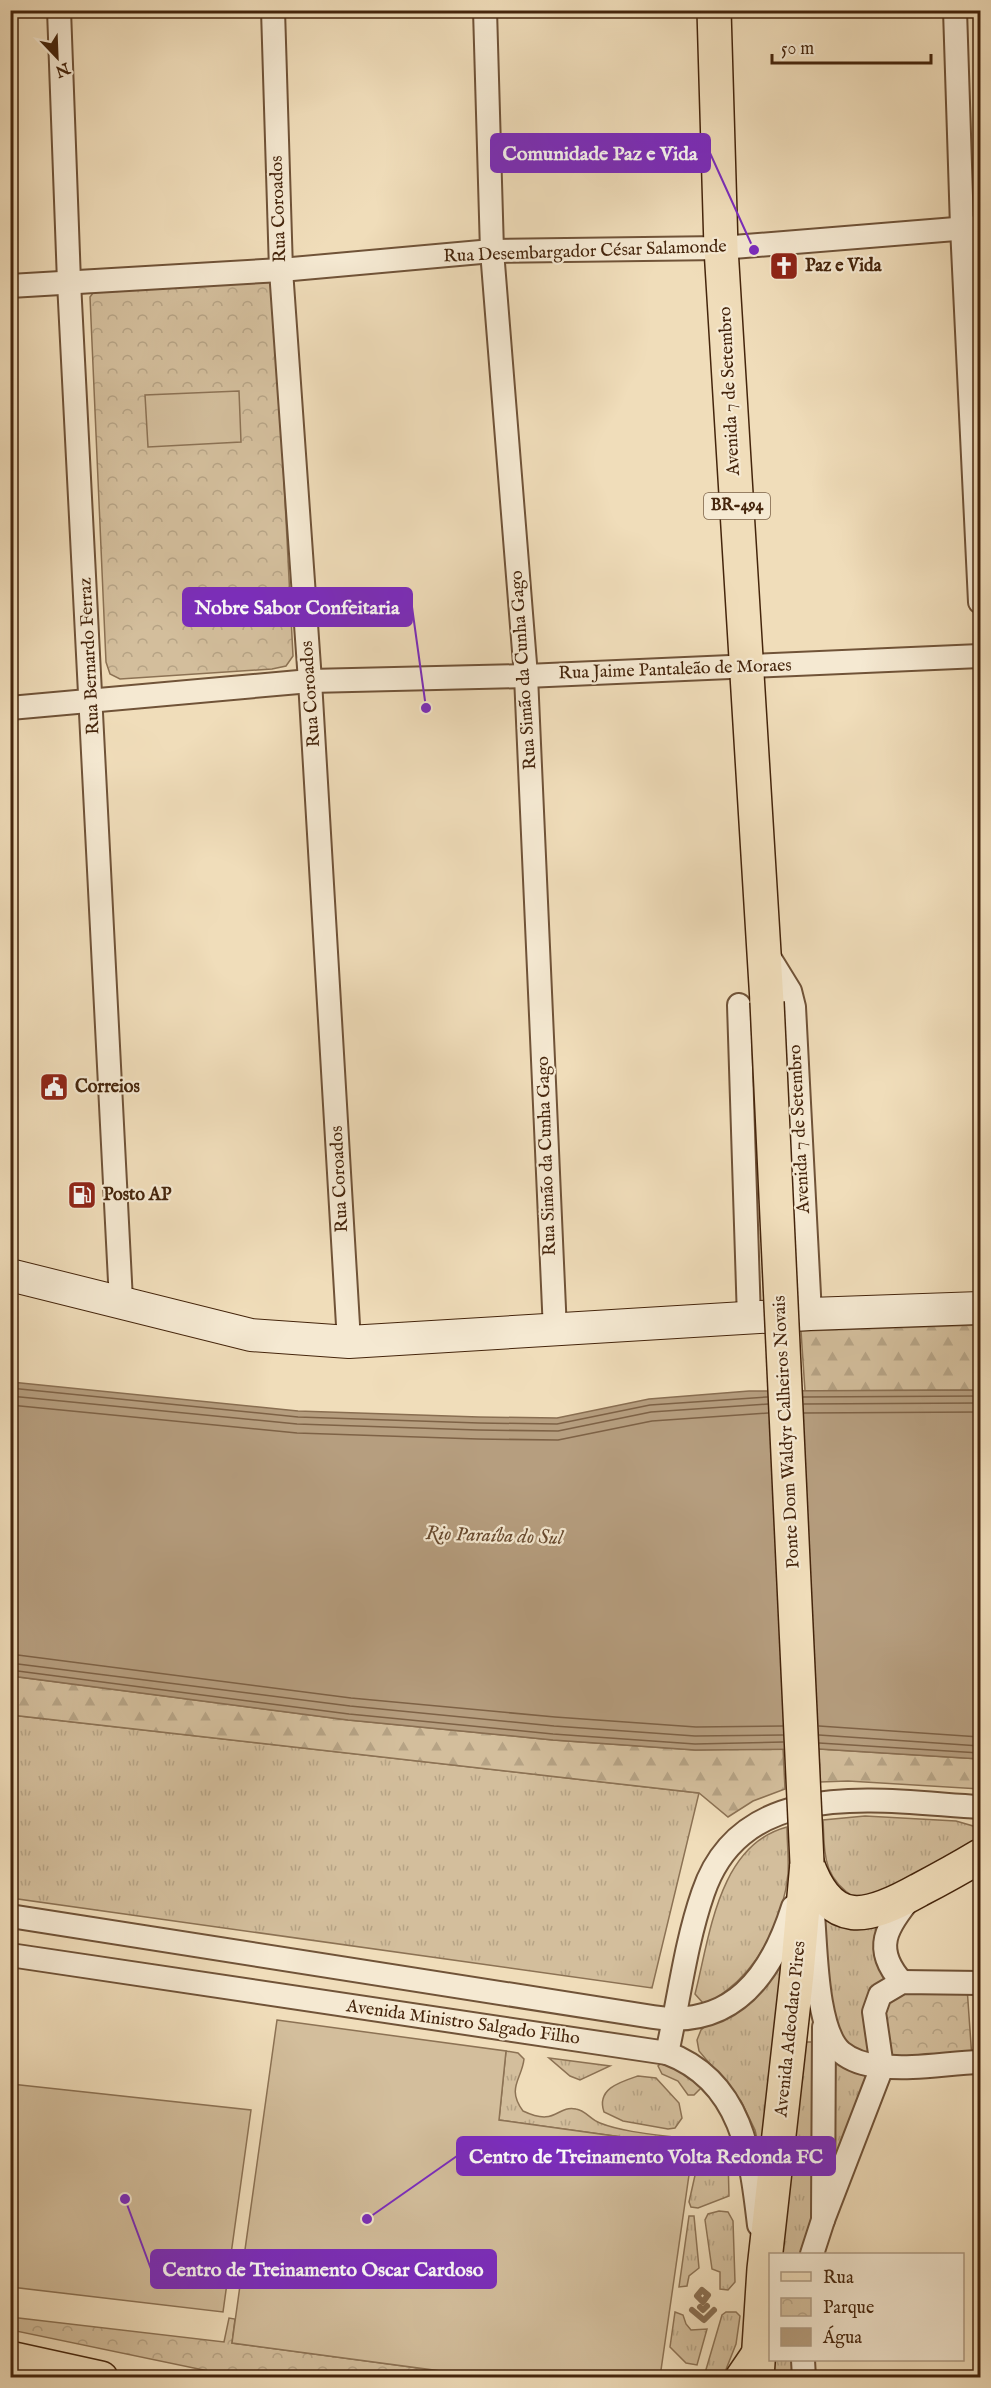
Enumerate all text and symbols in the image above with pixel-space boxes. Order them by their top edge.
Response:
north arrow [27,27,87,87]
scale bar [772,27,931,65]
text: 50 m [781,38,814,61]
text: N [52,57,73,81]
callout: Comunidade Paz e Vida [491,134,710,172]
text: Comunidade Paz e Vida [502,142,698,167]
street label: Rua Coroados [266,155,292,263]
street label: Rua Desembargador César Salamonde [443,236,727,268]
church icon: Paz e Vida [768,250,800,282]
place label: Paz e Vida [805,255,883,278]
street label: Avenida 7 de Setembro [714,306,746,477]
road number: BR-494 [704,493,770,519]
street label: Rua Simão da Cunha Gago [506,569,542,771]
street label: Rua Bernardo Ferraz [74,577,106,735]
callout: Nobre Sabor Confeitaria [183,588,412,626]
text: Nobre Sabor Confeitaria [193,596,400,621]
street label: Rua Coroados [296,640,326,748]
street label: Rua Jaime Pantaleão de Moraes [558,654,792,686]
street label: Avenida 7 de Setembro [784,1044,816,1215]
street label: Rua Simão da Cunha Gago [532,1055,562,1256]
public building icon: Correios [38,1071,70,1103]
place label: Correios [75,1076,140,1099]
street label: Rua Coroados [326,1125,354,1233]
fuel station icon: Posto AP [66,1179,98,1211]
place label: Posto AP [103,1184,172,1207]
street label: Ponte Dom Waldyr Calheiros Novais [768,1295,806,1569]
water label: Rio Paraíba do Sul [425,1521,565,1551]
street label: Avenida Adeodato Pires [770,1940,812,2119]
street label: Avenida Ministro Salgado Filho [344,1995,582,2051]
callout: Centro de Treinamento Volta Redonda FC [457,2137,835,2175]
text: Centro de Treinamento Volta Redonda FC [469,2145,823,2170]
callout: Centro de Treinamento Oscar Cardoso [151,2250,496,2288]
legend [769,2253,964,2361]
text: Centro de Treinamento Oscar Cardoso [162,2258,484,2283]
text: Rua [823,2267,854,2290]
text: Parque [823,2297,874,2320]
text: Água [822,2325,862,2350]

